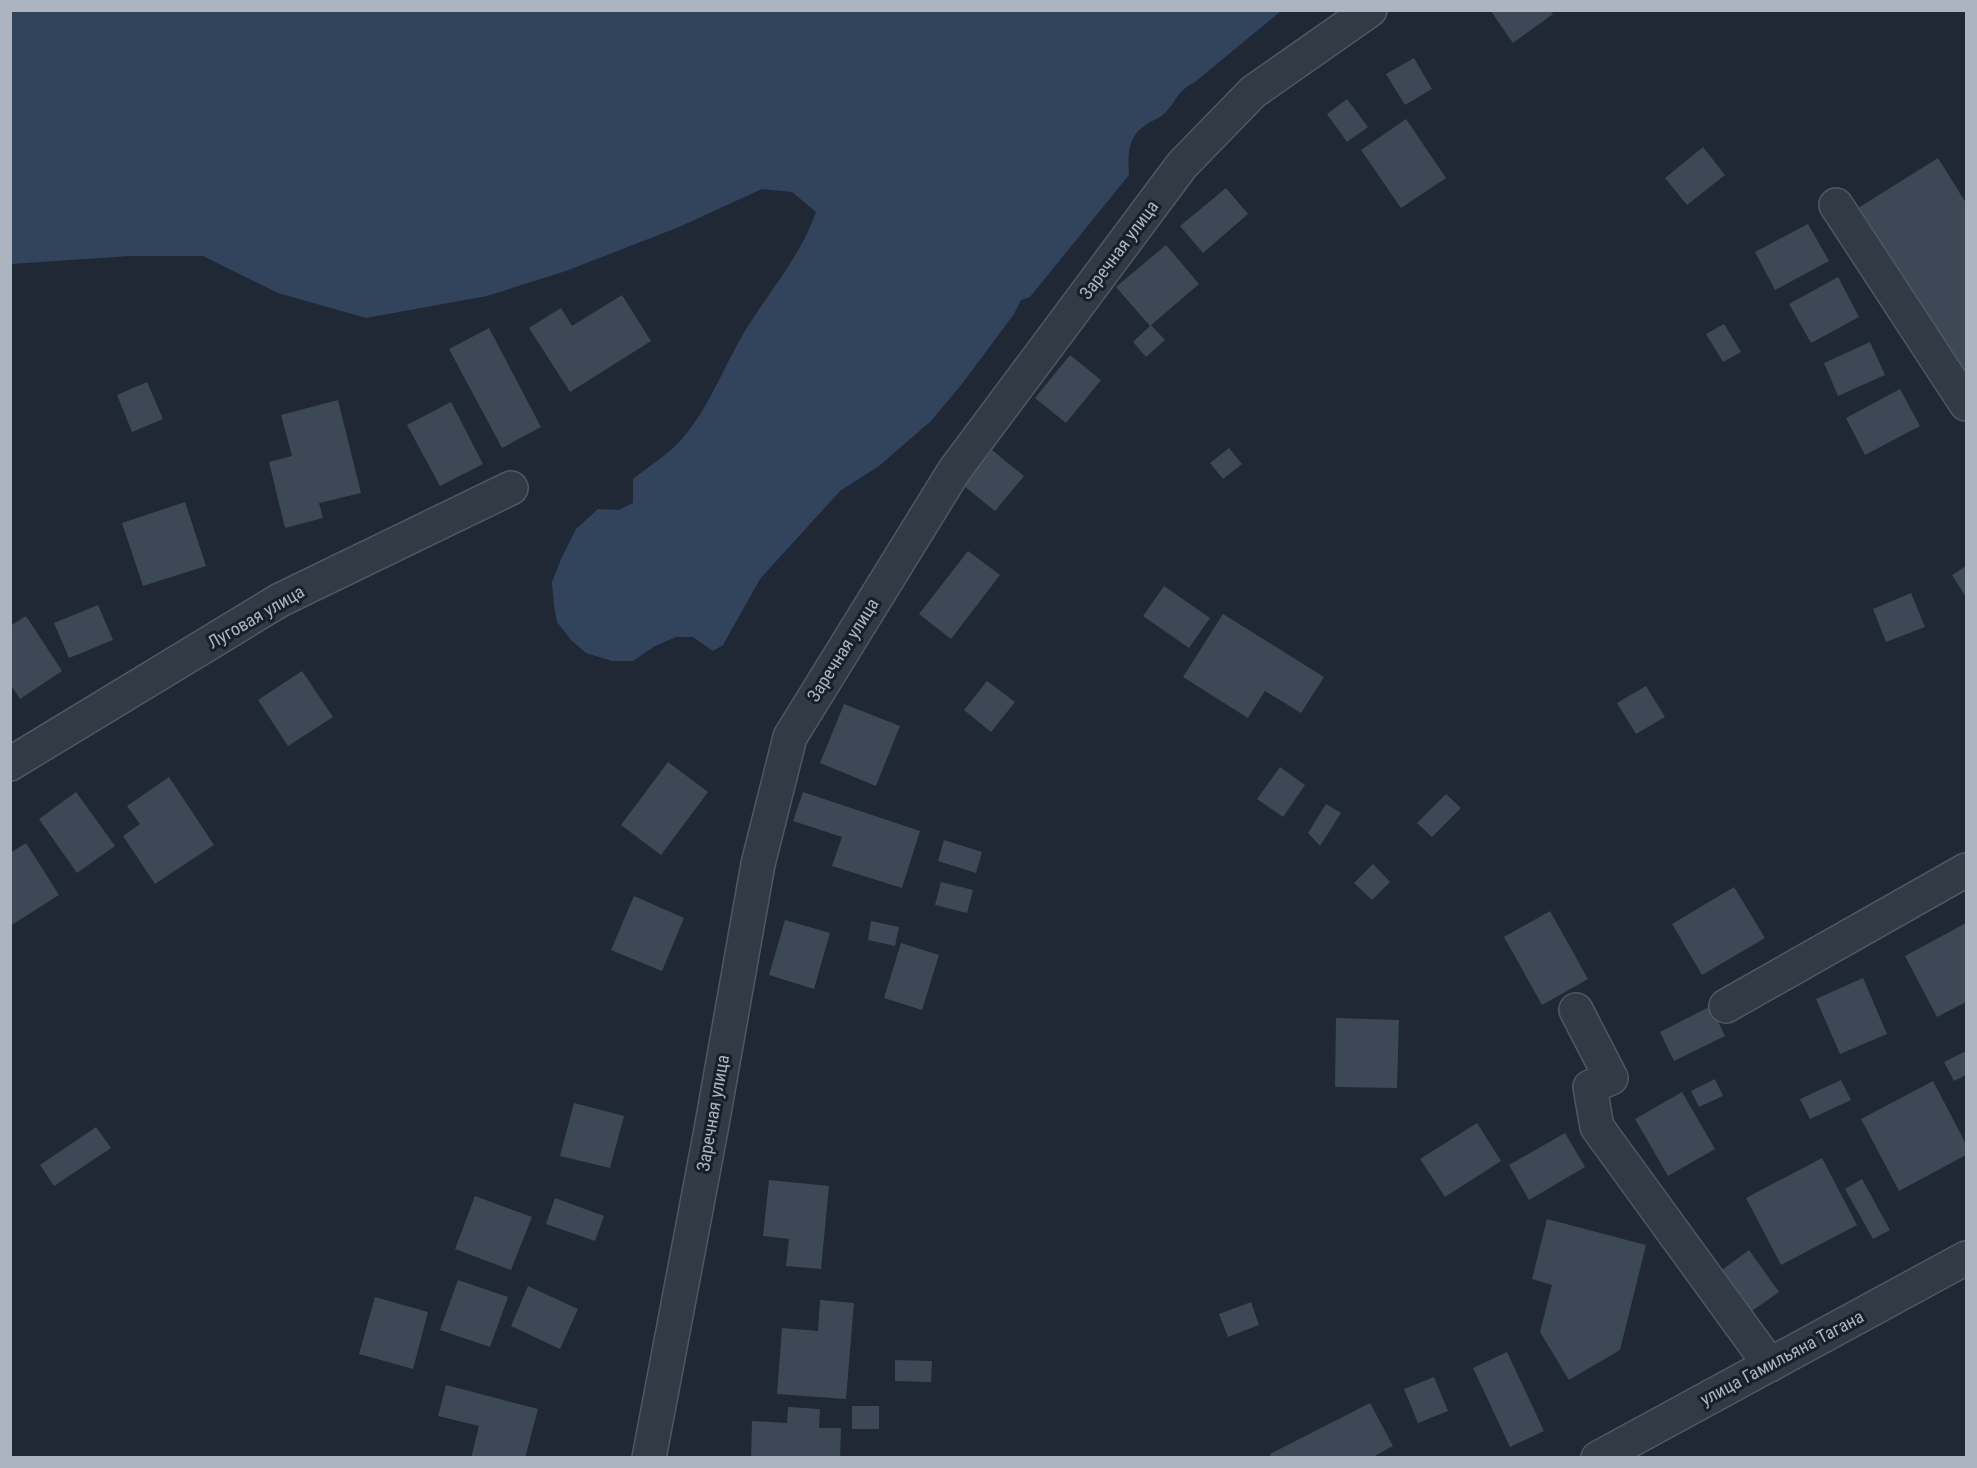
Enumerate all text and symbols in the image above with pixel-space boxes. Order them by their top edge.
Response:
street label: Заречная улица [1075,196,1163,303]
street label: Луговая улица [204,580,308,653]
street label: Заречная улица [802,594,883,705]
street label: Заречная улица [692,1053,733,1173]
street label: улица Гамильяна Тагана [1696,1306,1867,1410]

